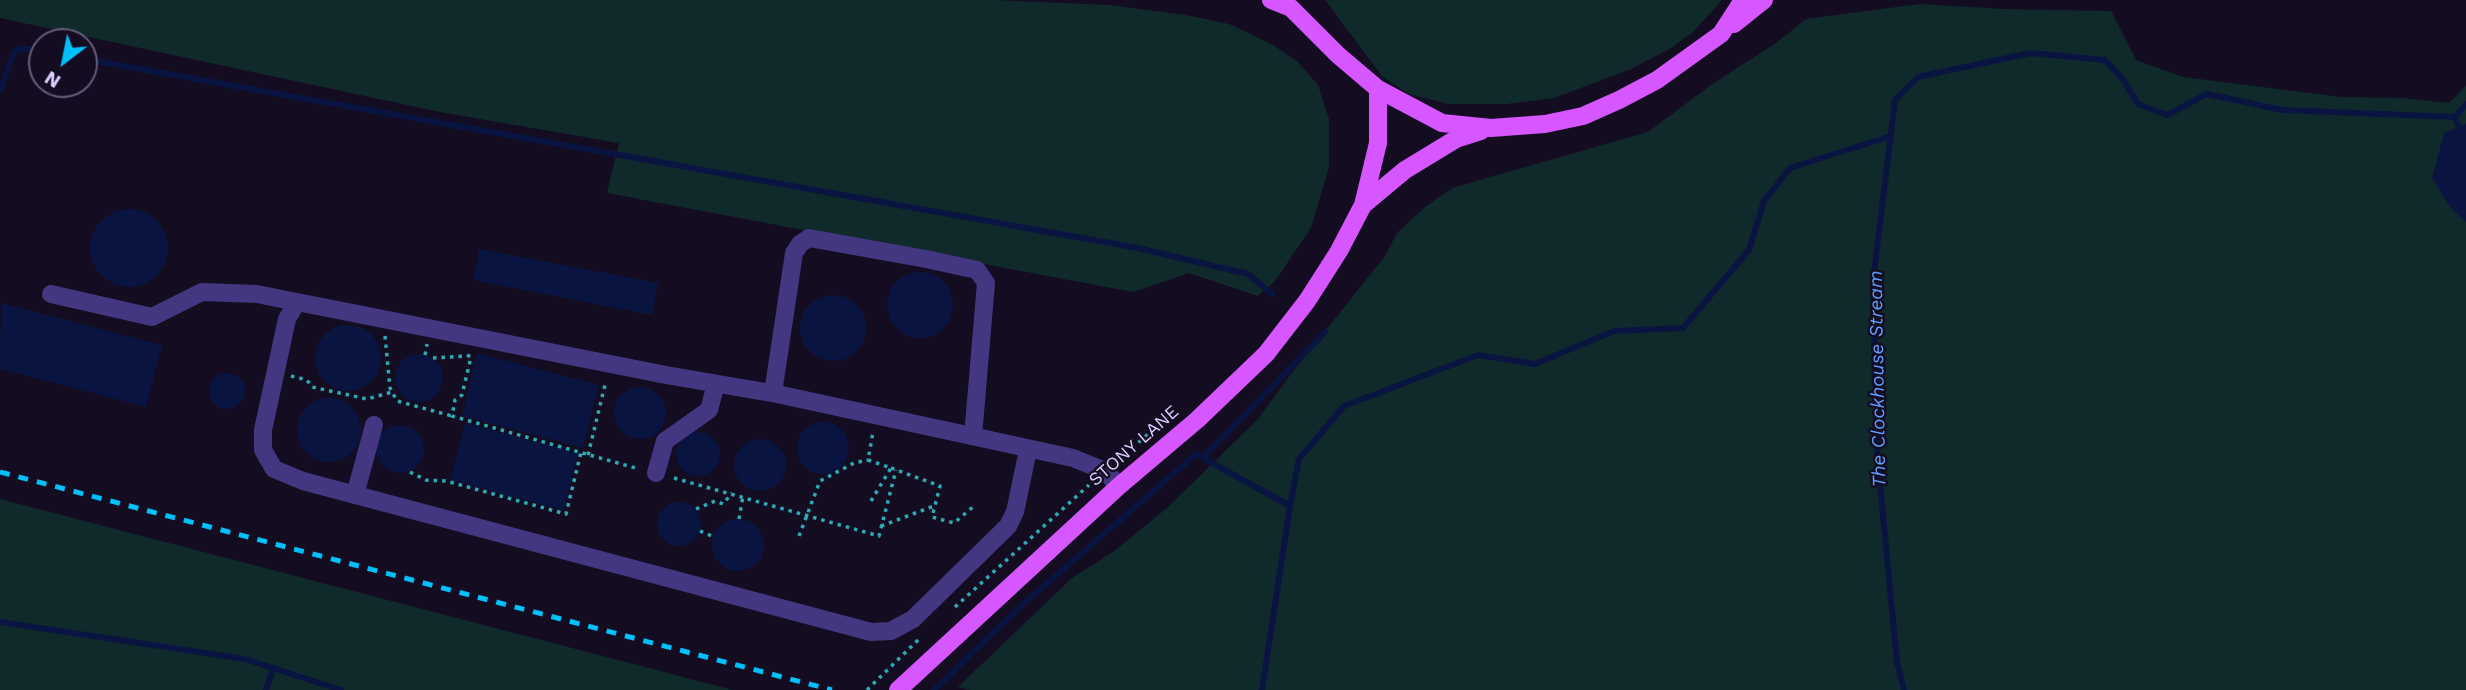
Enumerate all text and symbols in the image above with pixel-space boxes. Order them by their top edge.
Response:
north arrow [28,28,98,98]
text: N [41,66,65,93]
water label: The Clockhouse Stream [1865,270,1891,488]
street label: STONY LANE [1085,401,1183,491]

